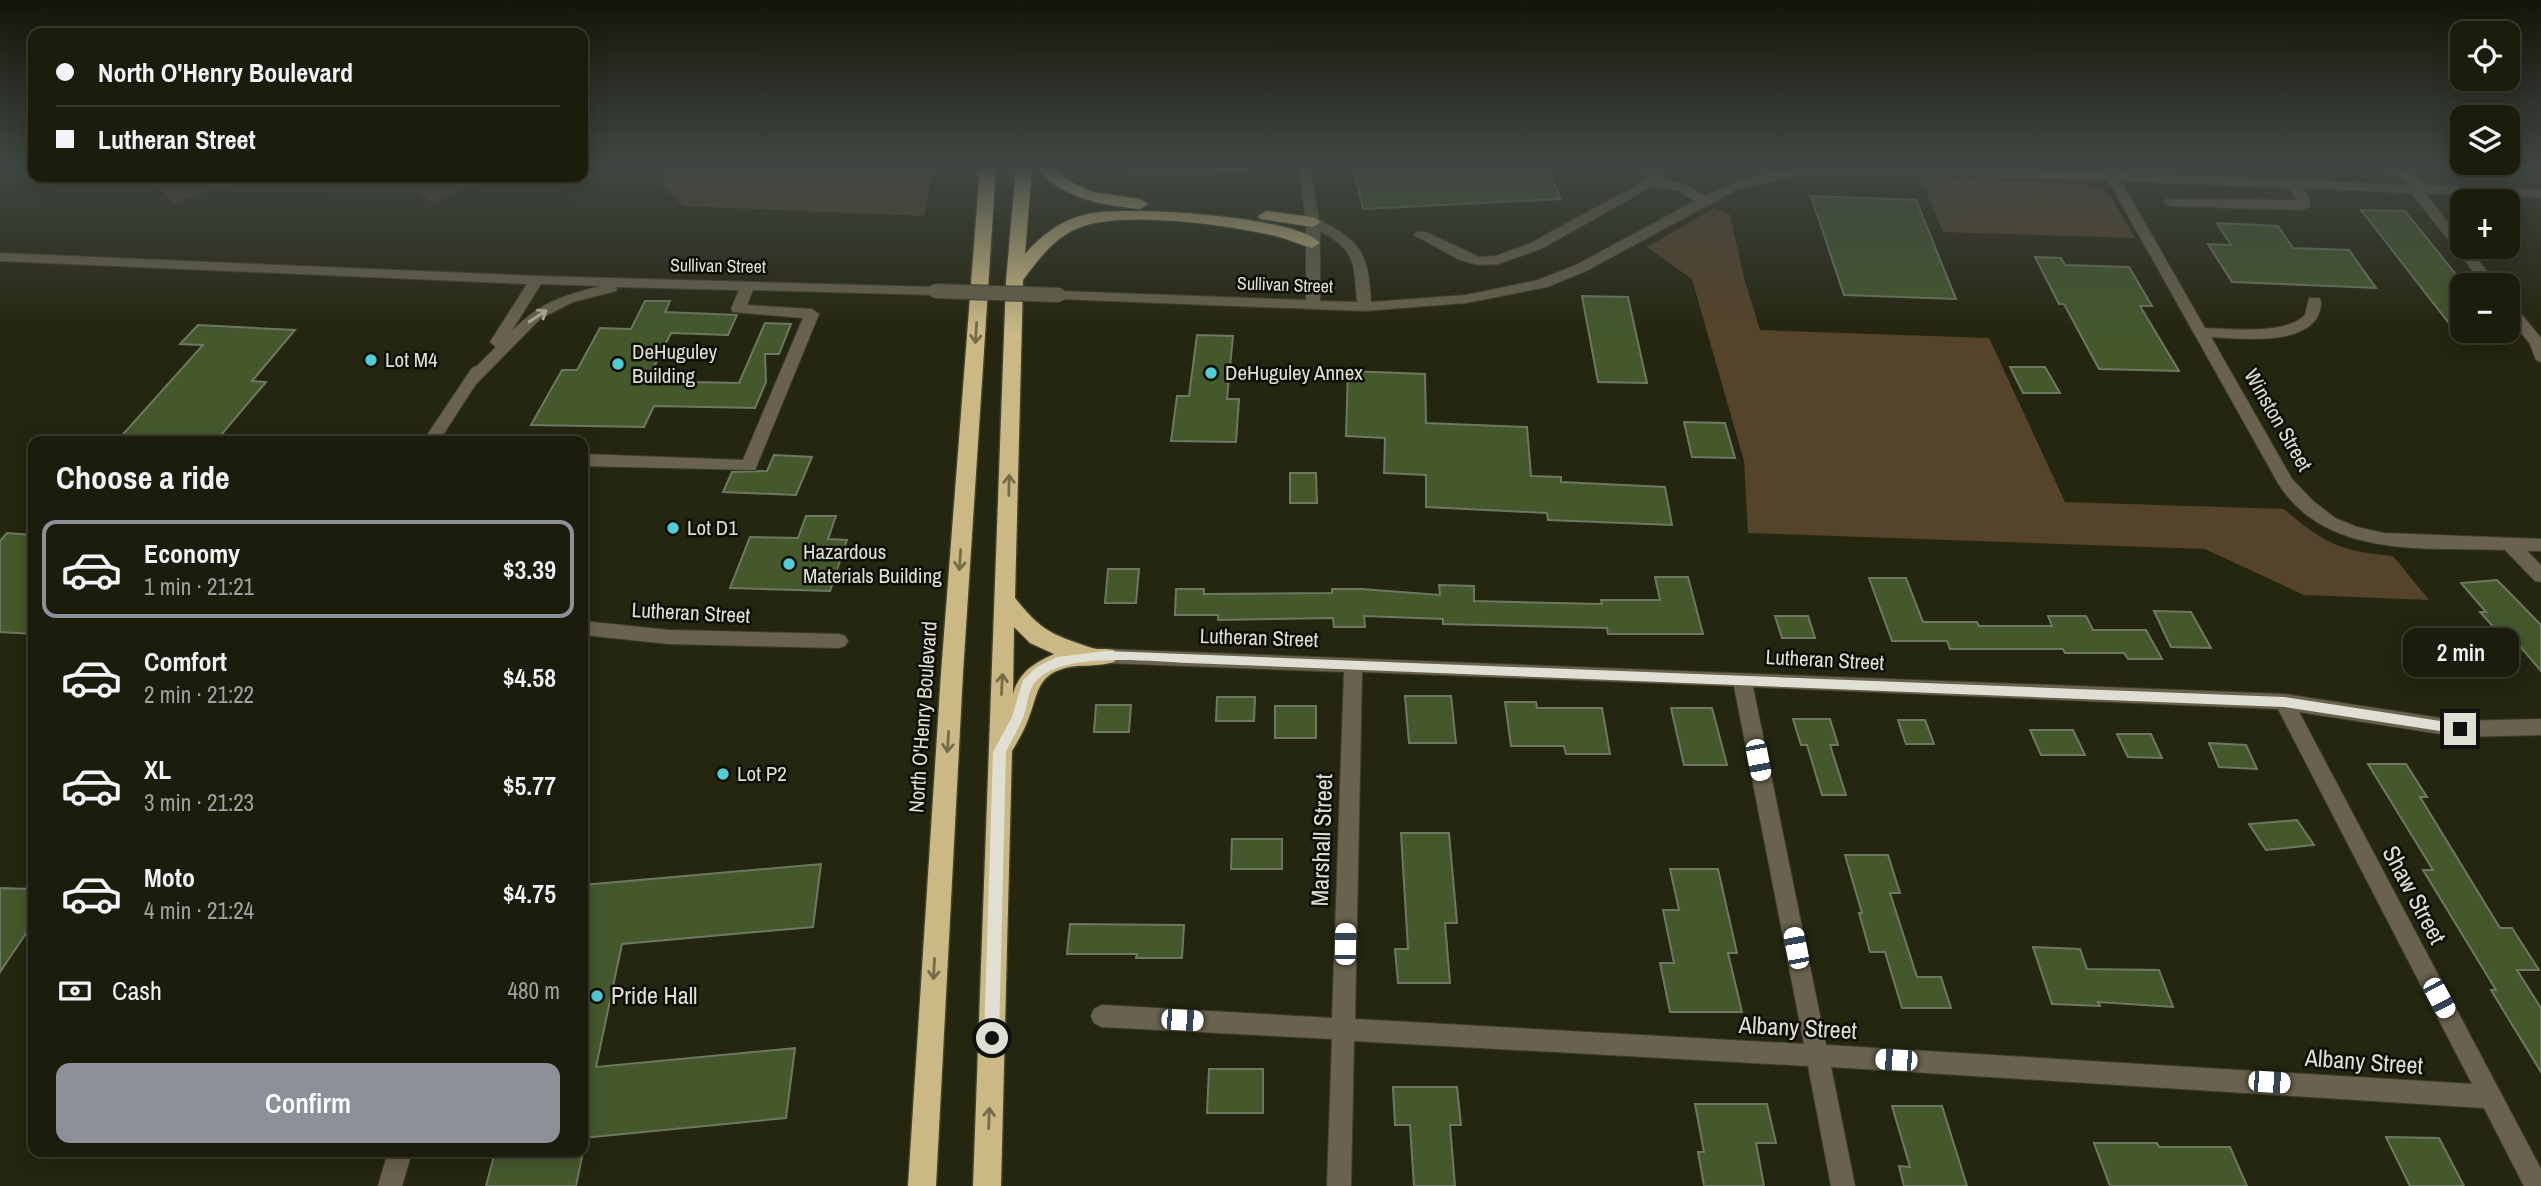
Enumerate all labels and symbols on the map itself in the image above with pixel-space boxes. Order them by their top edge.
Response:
street label: Sullivan Street [670,252,766,279]
street label: Sullivan Street [1237,270,1333,299]
one-way arrow [527,308,547,322]
one-way arrow [969,321,982,344]
place label: DeHuguley Building [632,337,718,390]
place label: Lot M4 [385,345,438,374]
marker: Lot M4 [363,352,379,368]
marker: DeHuguley Building [610,356,626,372]
place label: DeHuguley Annex [1225,358,1363,387]
street label: Winston Street [2237,363,2320,477]
marker: DeHuguley Annex [1203,365,1219,381]
one-way arrow [1002,473,1016,496]
place label: Lot D1 [687,513,738,542]
marker: Lot D1 [665,520,681,536]
place label: Hazardous Materials Building [803,537,942,590]
one-way arrow [953,548,966,571]
marker: Hazardous Materials Building [781,556,797,572]
street label: Lutheran Street [631,595,751,630]
street label: North O'Henry Boulevard [901,620,944,814]
street label: Lutheran Street [1199,621,1319,654]
callout: 2 min [2402,628,2518,676]
street label: Lutheran Street [1765,642,1885,677]
one-way arrow [996,673,1009,696]
route end [2444,713,2476,745]
one-way arrow [941,730,954,752]
car [1744,737,1773,783]
place label: Lot P2 [737,759,787,788]
marker: Lot P2 [715,766,731,782]
street label: Marshall Street [1303,773,1339,907]
street label: Shaw Street [2376,840,2454,950]
car [1335,923,1356,965]
car [1782,925,1811,971]
one-way arrow [928,957,941,980]
car [2420,975,2459,1021]
place label: Pride Hall [611,979,697,1011]
marker: Pride Hall [589,988,605,1004]
car [1161,1008,1204,1032]
street label: Albany Street [1737,1008,1858,1046]
route start [976,1022,1008,1054]
street label: Albany Street [2303,1041,2425,1081]
car [1875,1048,1918,1072]
car [2248,1070,2291,1094]
one-way arrow [982,1107,996,1130]

